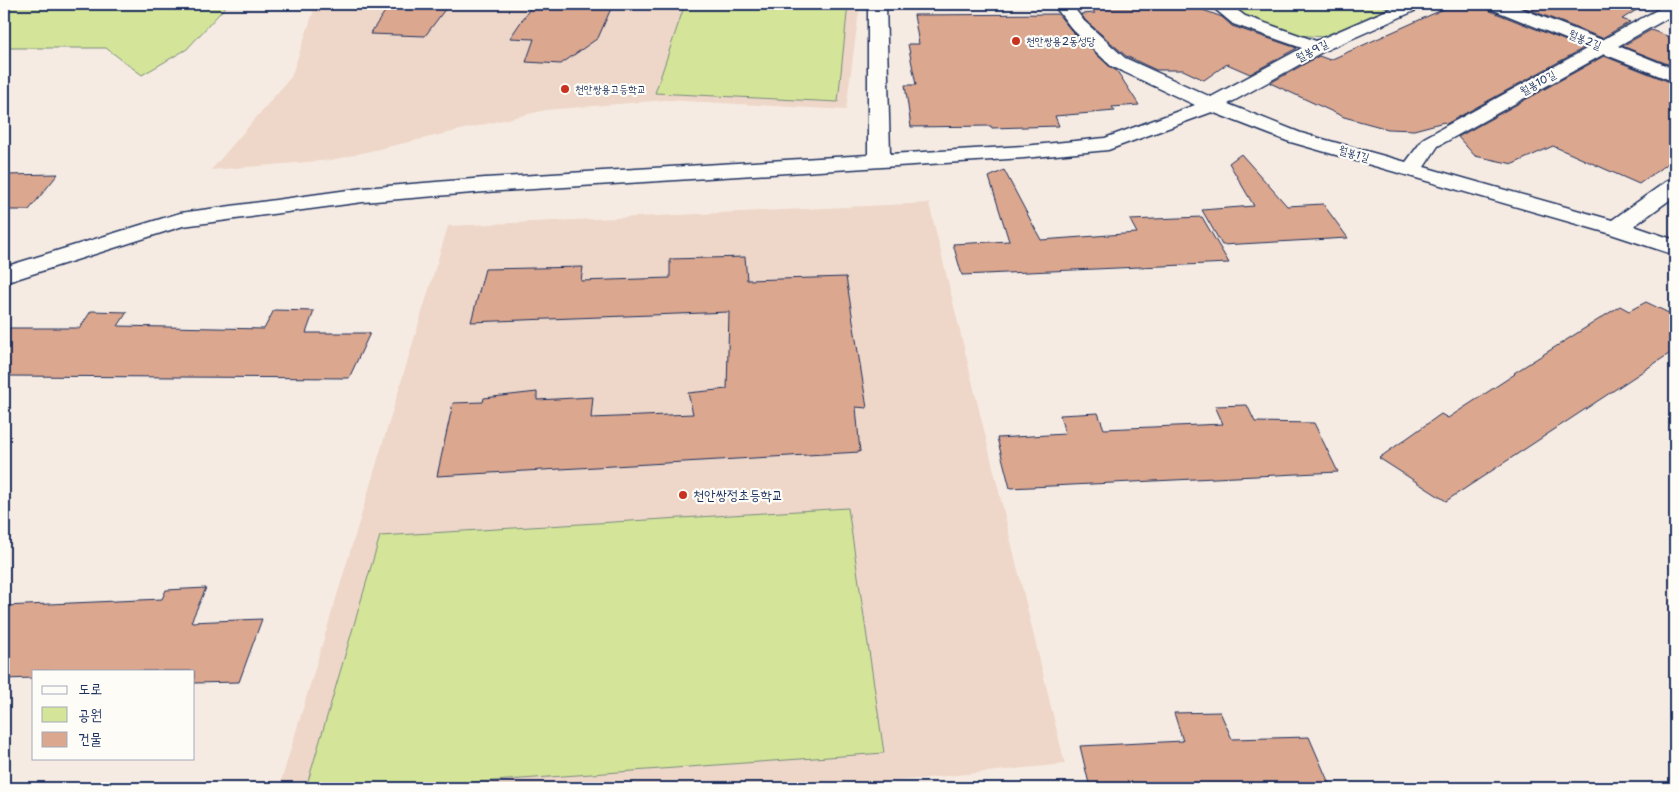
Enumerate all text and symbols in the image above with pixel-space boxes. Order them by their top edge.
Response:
street label: 월봉2길 [1566,27,1604,53]
place label: 천안쌍용2동성당 [1026,34,1096,49]
marker: 천안쌍용2동성당 [1010,35,1022,47]
street label: 월봉9길 [1293,36,1331,65]
street label: 월봉10길 [1518,67,1559,99]
place label: 천안쌍용고등학교 [575,82,646,97]
marker: 천안쌍용고등학교 [559,83,571,95]
street label: 월봉1길 [1337,142,1371,166]
place label: 천안쌍정초등학교 [693,486,783,504]
marker: 천안쌍정초등학교 [677,489,689,501]
legend [32,670,195,760]
text: 도로 [78,679,102,699]
text: 공원 [78,705,102,725]
text: 건물 [78,729,102,749]

